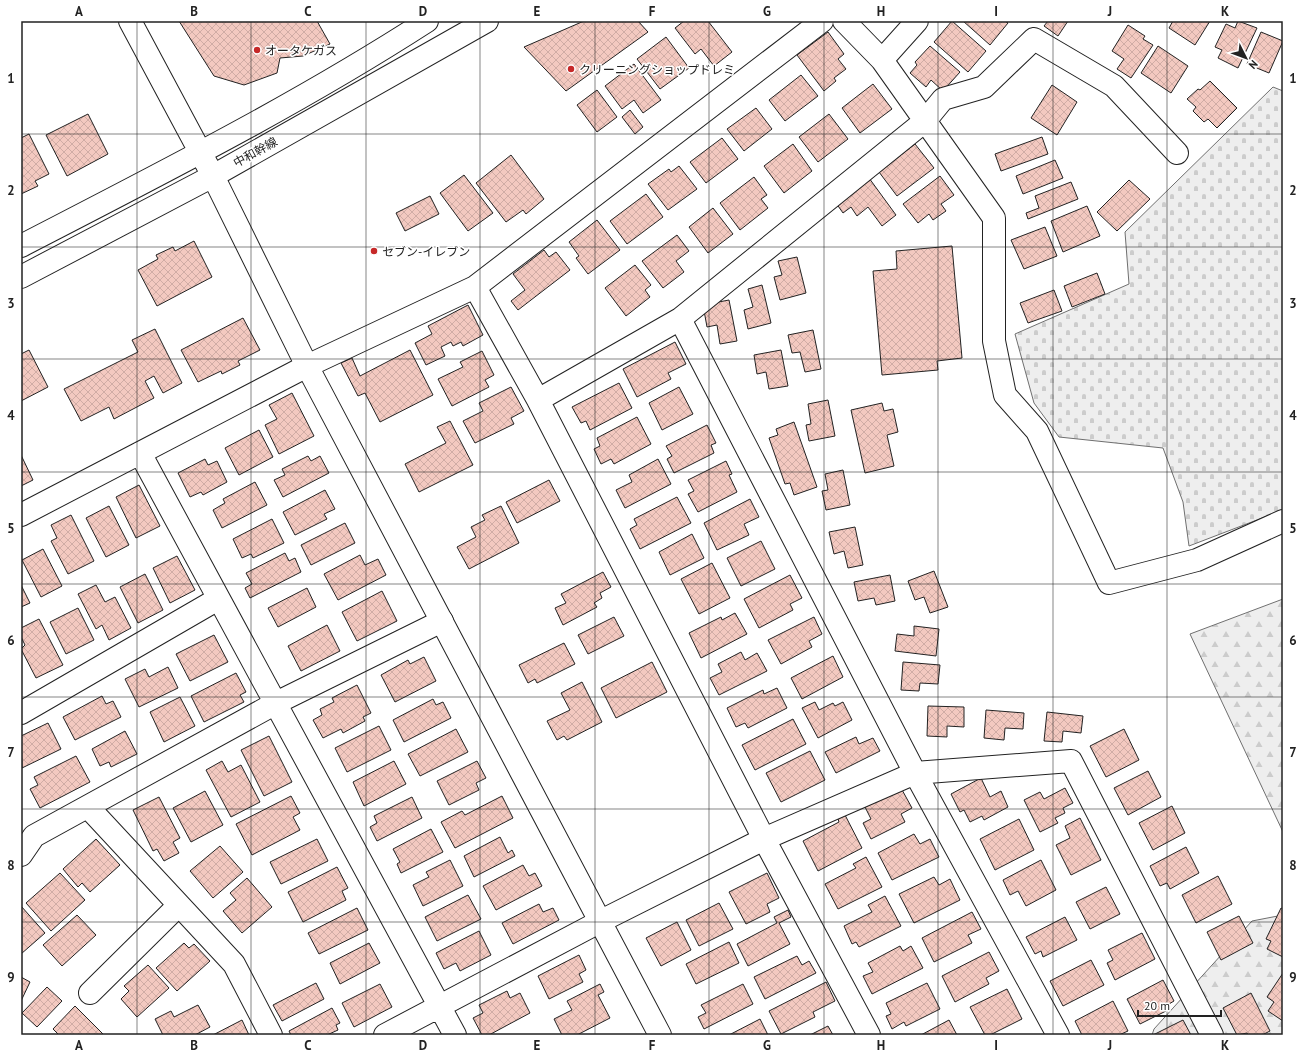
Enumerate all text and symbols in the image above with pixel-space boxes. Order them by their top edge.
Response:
text: A [75,3,83,20]
text: B [190,3,198,20]
text: C [304,3,312,20]
text: D [419,3,427,20]
text: E [534,3,541,20]
text: F [649,3,656,20]
text: G [763,3,771,20]
text: H [877,3,885,20]
text: I [994,3,998,20]
text: J [1107,3,1112,20]
text: K [1221,3,1229,20]
north arrow [1226,38,1266,78]
place label: オータケガス [265,43,337,58]
marker: オータケガス [252,45,262,55]
text: N [1246,57,1261,72]
place label: クリーニングショップドレミ [579,62,735,77]
marker: クリーニングショップドレミ [566,64,576,74]
text: 1 [7,70,15,87]
text: 1 [1289,70,1297,87]
street label: 中和幹線 [230,134,280,170]
text: 2 [7,182,15,199]
text: 2 [1289,182,1297,199]
place label: セブン-イレブン [382,244,470,259]
marker: セブン-イレブン [369,246,379,256]
text: 3 [7,295,15,312]
text: 3 [1289,295,1297,312]
text: 4 [7,407,15,424]
text: 4 [1289,407,1297,424]
text: 5 [7,520,15,537]
text: 5 [1289,520,1297,537]
text: 6 [7,632,15,649]
text: 6 [1289,632,1297,649]
text: 7 [7,744,15,761]
text: 7 [1289,744,1297,761]
text: 8 [7,857,15,874]
text: 8 [1289,857,1297,874]
text: 9 [7,969,15,986]
text: 9 [1289,969,1297,986]
scale bar [1138,992,1221,1018]
text: 20 m [1144,998,1170,1013]
text: A [75,1037,83,1054]
text: B [190,1037,198,1054]
text: C [304,1037,312,1054]
text: D [419,1037,427,1054]
text: E [534,1037,541,1054]
text: F [649,1037,656,1054]
text: G [763,1037,771,1054]
text: H [877,1037,885,1054]
text: I [994,1037,998,1054]
text: J [1107,1037,1112,1054]
text: K [1221,1037,1229,1054]

